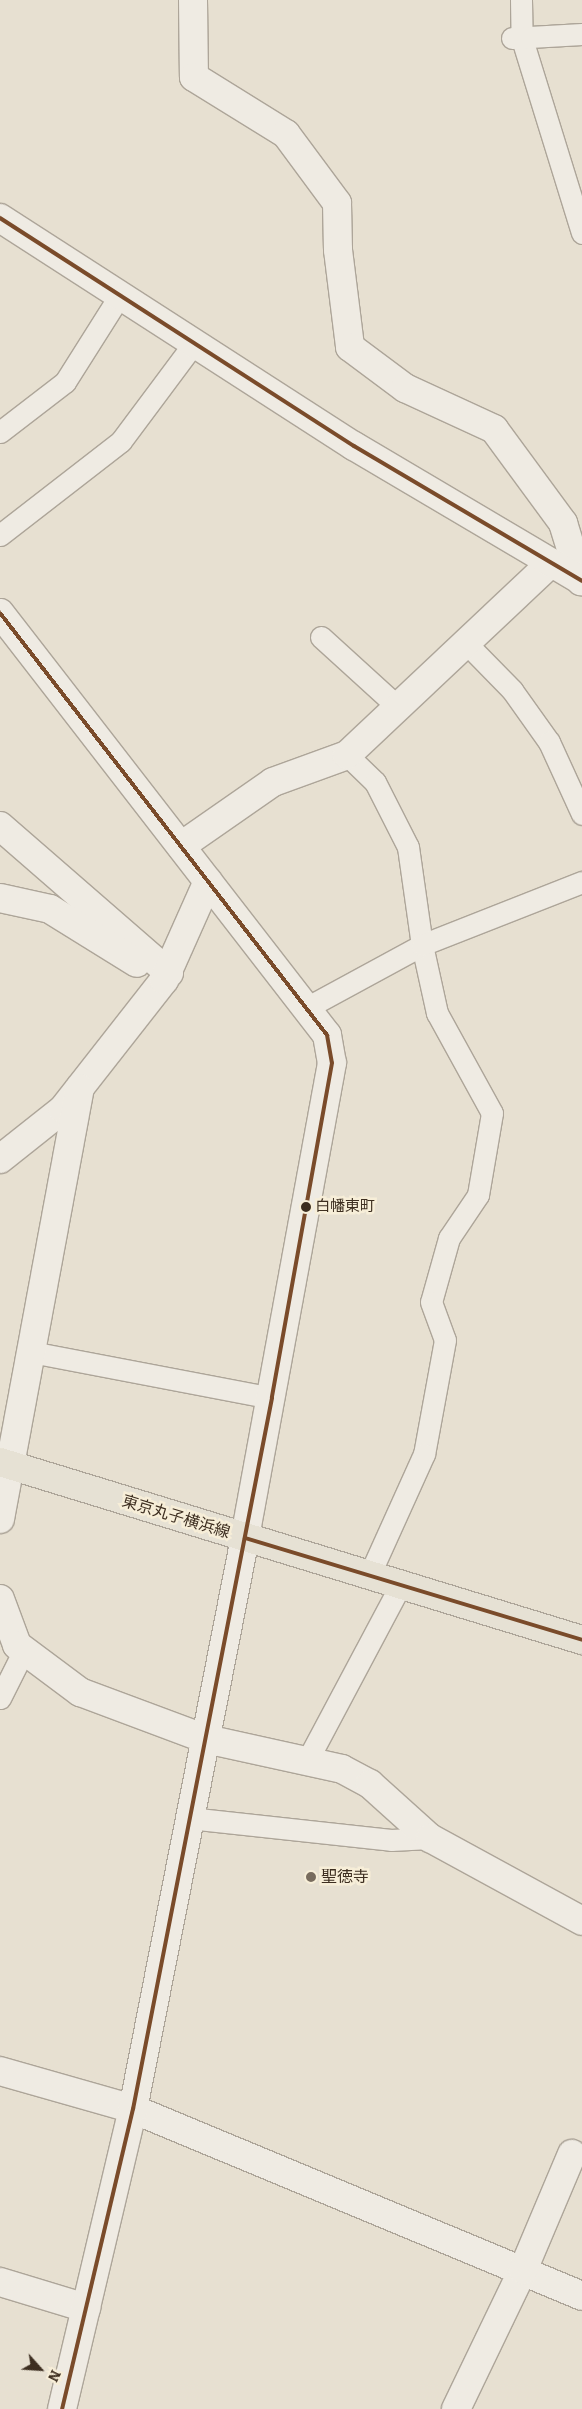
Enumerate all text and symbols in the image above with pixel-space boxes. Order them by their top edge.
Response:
place label: 白幡東町 [315,1198,375,1216]
marker: 白幡東町 [301,1202,311,1212]
street label: 東京丸子横浜線 [120,1491,232,1543]
place label: 聖徳寺 [321,1867,369,1887]
marker: 聖徳寺 [305,1871,317,1883]
north arrow [15,2344,65,2394]
text: N [44,2367,64,2384]

